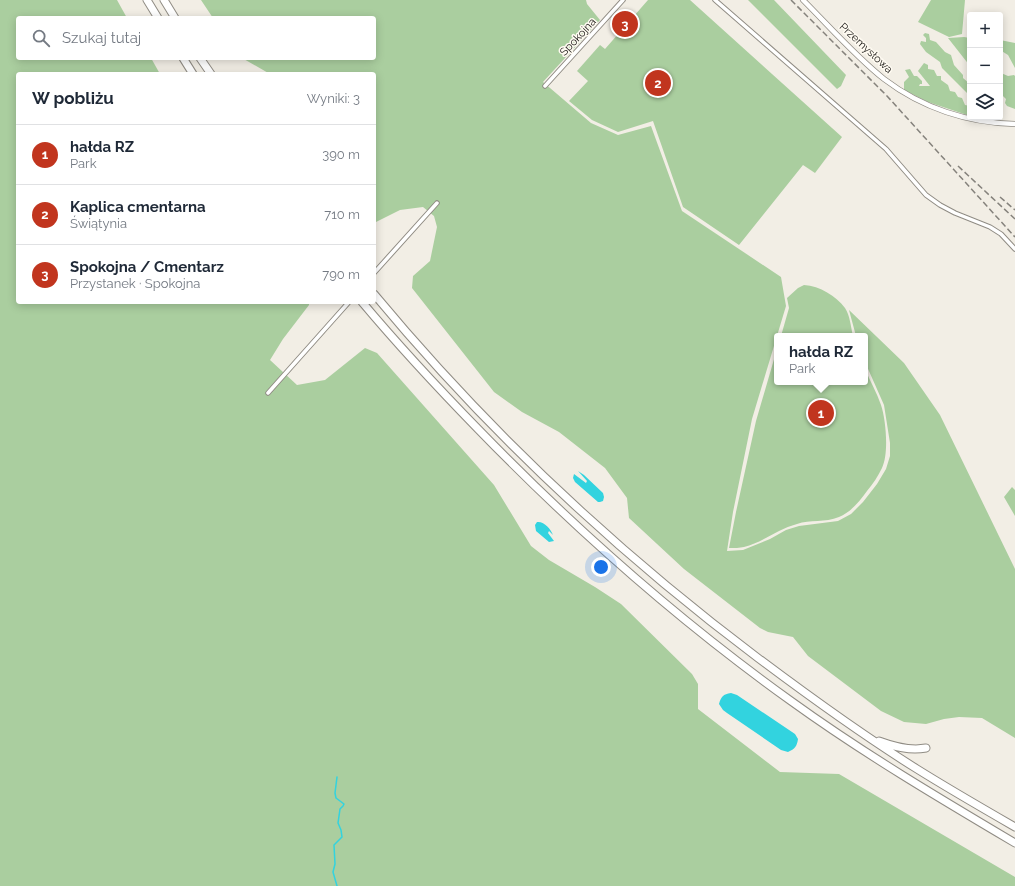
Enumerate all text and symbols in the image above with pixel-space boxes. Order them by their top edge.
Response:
pin: 3 [612,9,638,39]
map controls [967,12,1003,120]
button: + [967,12,1003,48]
street label: Spokojna [557,15,599,59]
search box [16,16,376,60]
street label: Przemysłowa [837,20,895,76]
icon: search [30,27,52,49]
text: Szukaj tutaj [62,29,141,47]
button: − [967,48,1003,84]
pin: 2 [645,68,671,98]
button: layers [967,84,1003,120]
text: W pobliżu [32,88,114,108]
text: Wyniki: 3 [307,91,360,106]
text: hałda RZ [70,138,134,156]
text: 1 [42,147,48,162]
text: 390 m [322,147,360,162]
text: Park [70,156,97,171]
text: Kaplica cmentarna [70,198,206,216]
text: 2 [41,207,49,222]
text: 710 m [324,207,360,222]
text: Świątynia [70,216,127,231]
text: Spokojna / Cmentarz [70,258,224,276]
text: 3 [41,267,49,282]
text: 790 m [322,267,360,282]
text: Przystanek · Spokojna [70,276,200,291]
popup [774,333,868,385]
text: hałda RZ [789,343,853,361]
text: Park [789,361,816,376]
pin: 1 [808,398,834,428]
your location [591,557,611,577]

